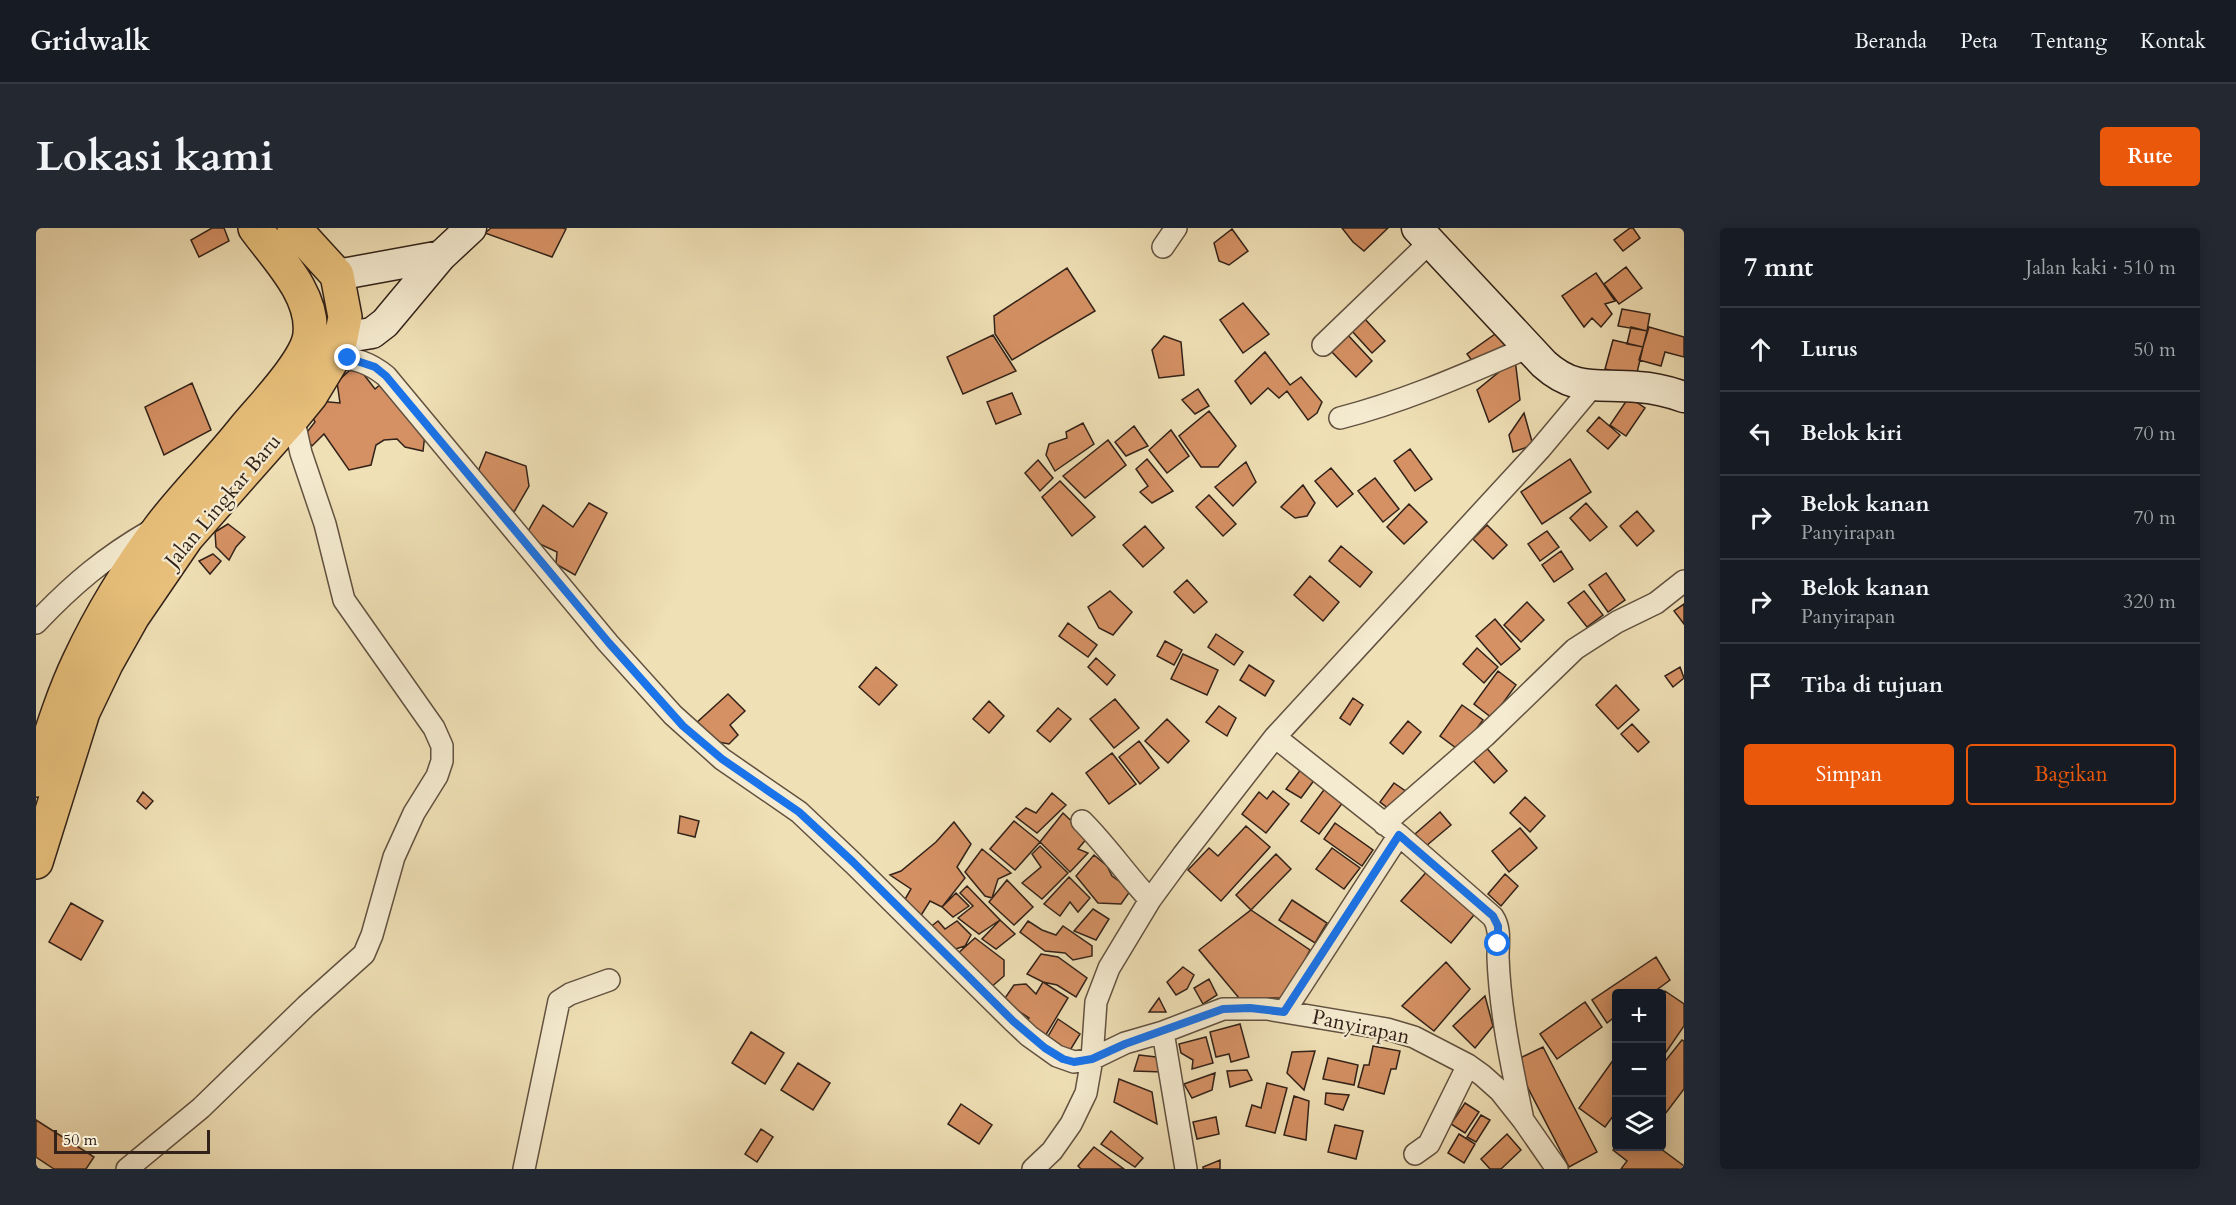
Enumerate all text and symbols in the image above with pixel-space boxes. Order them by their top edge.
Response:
text: Gridwalk [30,22,150,60]
text: Beranda [1854,27,1927,56]
text: Peta [1960,27,1998,56]
text: Tentang [2031,27,2107,56]
text: Kontak [2140,27,2206,56]
button: Rute [2100,127,2200,186]
text: Lokasi kami [36,128,274,185]
text: 7 mnt [1744,250,1813,285]
text: Jalan kaki · 510 m [2026,254,2176,281]
icon: ahead [1744,333,1777,366]
text: Lurus [1801,334,1858,364]
text: 50 m [2133,336,2176,363]
route end [334,344,360,370]
icon: left [1744,417,1777,450]
text: Belok kiri [1801,418,1902,448]
text: 70 m [2133,420,2176,447]
street label: Jalan Lingkar Baru [156,428,288,576]
text: Belok kanan [1801,489,1930,519]
icon: right [1744,501,1777,534]
text: 70 m [2133,504,2176,531]
text: Panyirapan [1801,519,1896,546]
text: Belok kanan [1801,573,1930,603]
icon: right [1744,585,1777,618]
text: 320 m [2123,588,2176,615]
text: Panyirapan [1801,603,1896,630]
icon: arrive [1744,669,1777,702]
text: Tiba di tujuan [1801,670,1943,700]
button: Simpan [1744,744,1954,805]
button: Bagikan [1966,744,2176,805]
route start [1484,930,1510,956]
map controls [1612,989,1666,1151]
button: + [1612,989,1666,1043]
street label: Panyirapan [1309,1002,1413,1052]
button: − [1612,1043,1666,1097]
button: layers [1612,1097,1666,1151]
scale bar [54,1127,210,1154]
text: 50 m [63,1129,97,1151]

